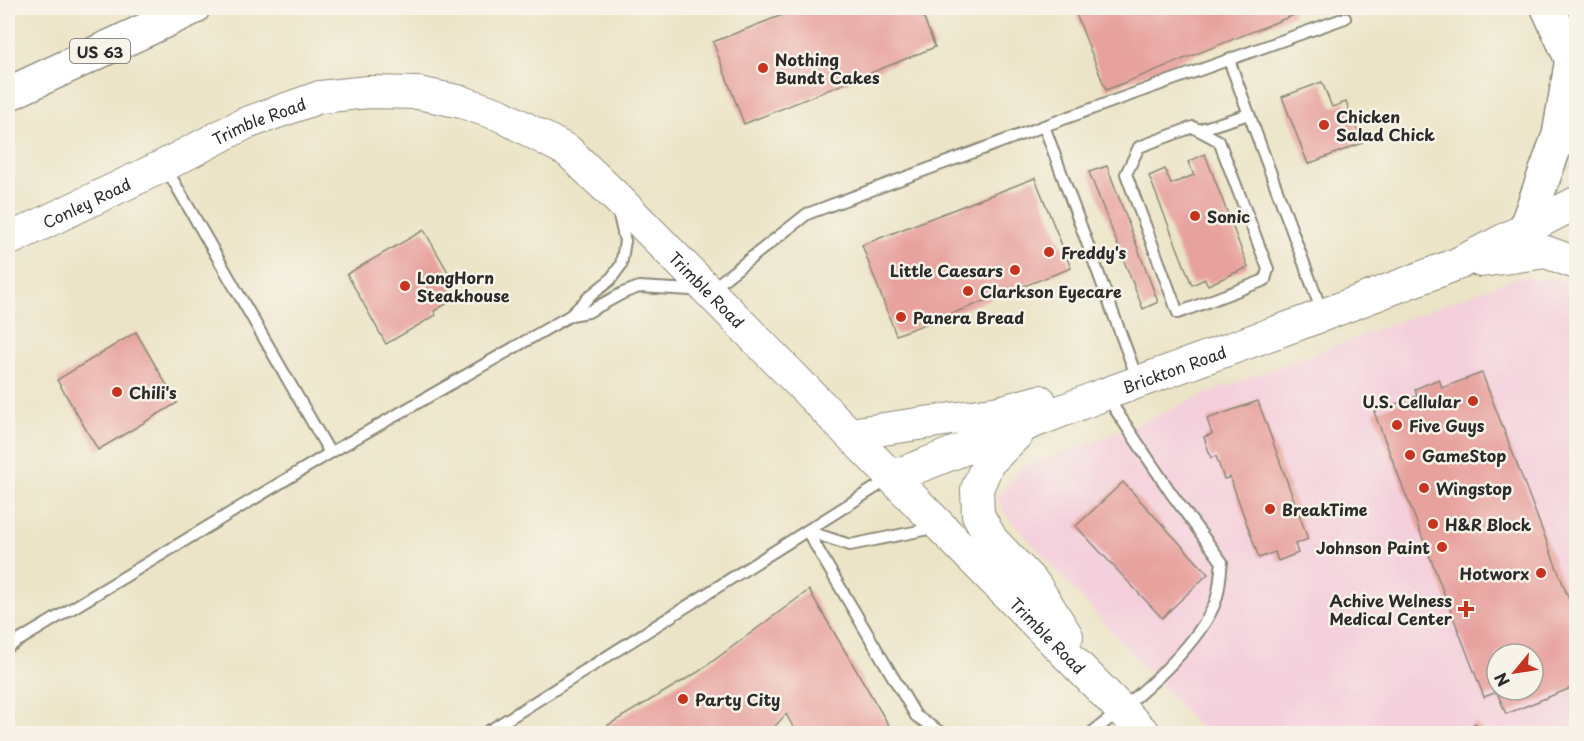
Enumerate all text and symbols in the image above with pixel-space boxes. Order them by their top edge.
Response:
road number: US 63 [70,39,130,63]
place label: Nothing Bundt Cakes [775,47,880,89]
marker: Nothing Bundt Cakes [756,61,770,75]
street label: Trimble Road [208,91,309,151]
place label: Chicken Salad Chick [1336,104,1435,146]
marker: Chicken Salad Chick [1317,118,1331,132]
street label: Conley Road [38,171,135,234]
place label: Sonic [1207,204,1250,228]
marker: Sonic [1188,209,1202,223]
place label: Freddy's [1061,240,1126,264]
marker: Freddy's [1042,245,1056,259]
street label: Trimble Road [664,246,750,333]
place label: Little Caesars [890,258,1003,282]
marker: Little Caesars [1008,263,1022,277]
place label: LongHorn Steakhouse [417,265,510,307]
marker: LongHorn Steakhouse [398,279,412,293]
place label: Clarkson Eyecare [980,279,1122,303]
marker: Clarkson Eyecare [961,284,975,298]
place label: Panera Bread [913,305,1024,329]
marker: Panera Bread [894,310,908,324]
street label: Brickton Road [1119,339,1230,399]
place label: Chili's [129,380,177,404]
marker: Chili's [110,385,124,399]
place label: U.S. Cellular [1362,389,1462,413]
marker: U.S. Cellular [1466,394,1480,408]
place label: Five Guys [1409,413,1485,437]
marker: Five Guys [1390,418,1404,432]
place label: GameStop [1422,443,1506,467]
marker: GameStop [1403,448,1417,462]
place label: Wingstop [1436,476,1512,500]
marker: Wingstop [1417,481,1431,495]
place label: BreakTime [1282,497,1368,521]
marker: BreakTime [1263,502,1277,516]
place label: H&R Block [1445,512,1532,536]
marker: H&R Block [1426,517,1440,531]
place label: Johnson Paint [1316,535,1430,559]
marker: Johnson Paint [1435,540,1449,554]
place label: Hotworx [1459,561,1529,585]
marker: Hotworx [1534,566,1548,580]
place label: Achive Welness Medical Center [1329,588,1453,630]
street label: Trimble Road [1005,592,1091,679]
marker: Achive Welness Medical Center [1457,600,1475,618]
north arrow [1485,642,1545,702]
text: N [1488,669,1515,691]
place label: Party City [695,687,780,711]
marker: Party City [676,692,690,706]

